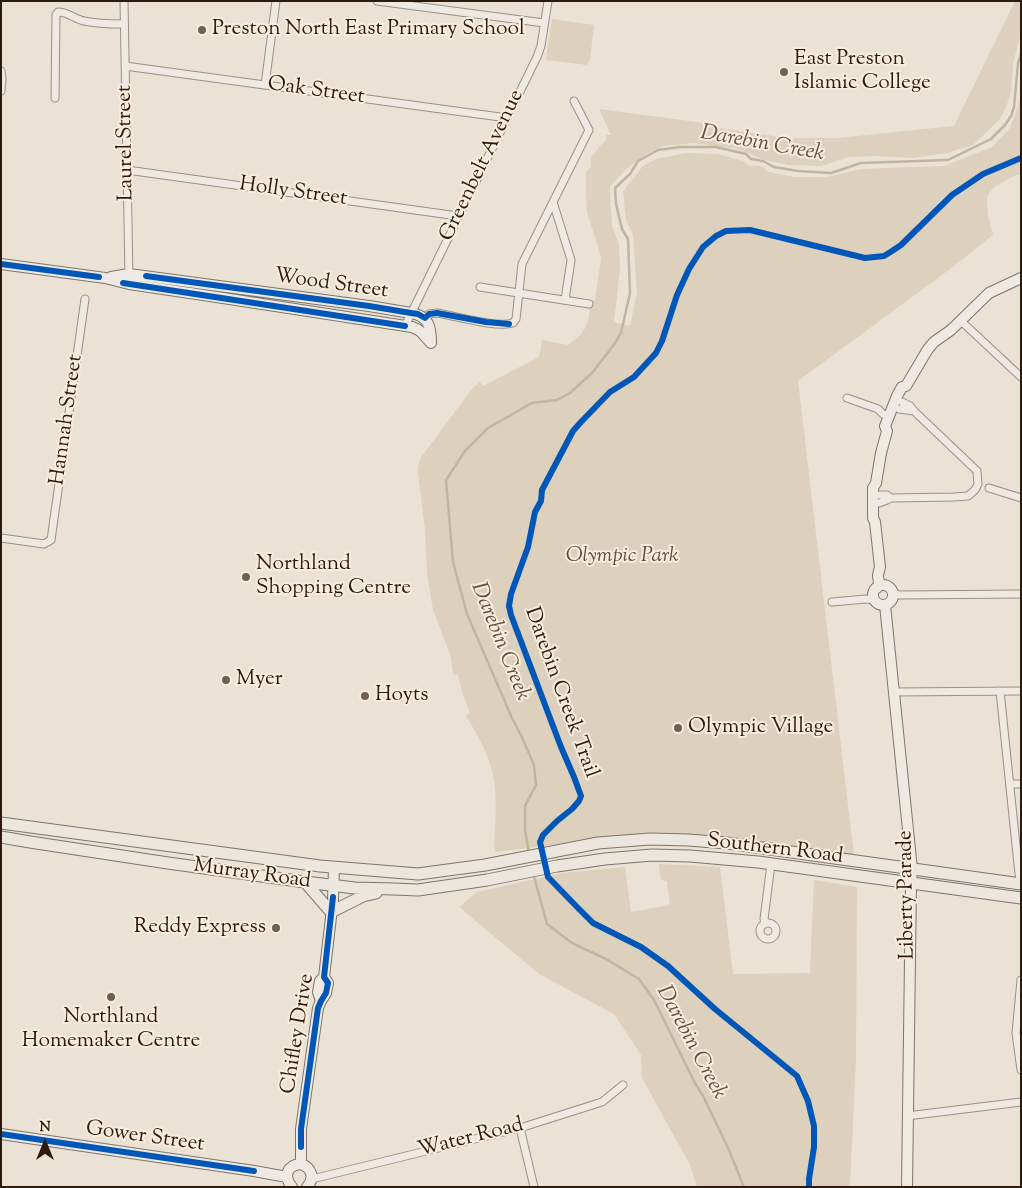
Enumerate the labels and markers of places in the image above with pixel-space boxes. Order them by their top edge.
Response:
place label: Preston North East Primary School [212,17,525,43]
marker: Preston North East Primary School [196,24,208,36]
place label: East Preston Islamic College [794,47,931,97]
marker: East Preston Islamic College [778,66,790,78]
place label: Northland Shopping Centre [256,552,411,602]
marker: Northland Shopping Centre [240,571,252,583]
place label: Myer [236,667,283,693]
marker: Myer [220,674,232,686]
place label: Hoyts [375,683,428,709]
marker: Hoyts [359,690,371,702]
place label: Olympic Village [688,715,833,741]
marker: Olympic Village [672,722,684,734]
place label: Reddy Express [134,915,266,941]
marker: Reddy Express [270,922,282,934]
marker: Northland Homemaker Centre [105,991,117,1003]
place label: Northland Homemaker Centre [22,1005,200,1055]

